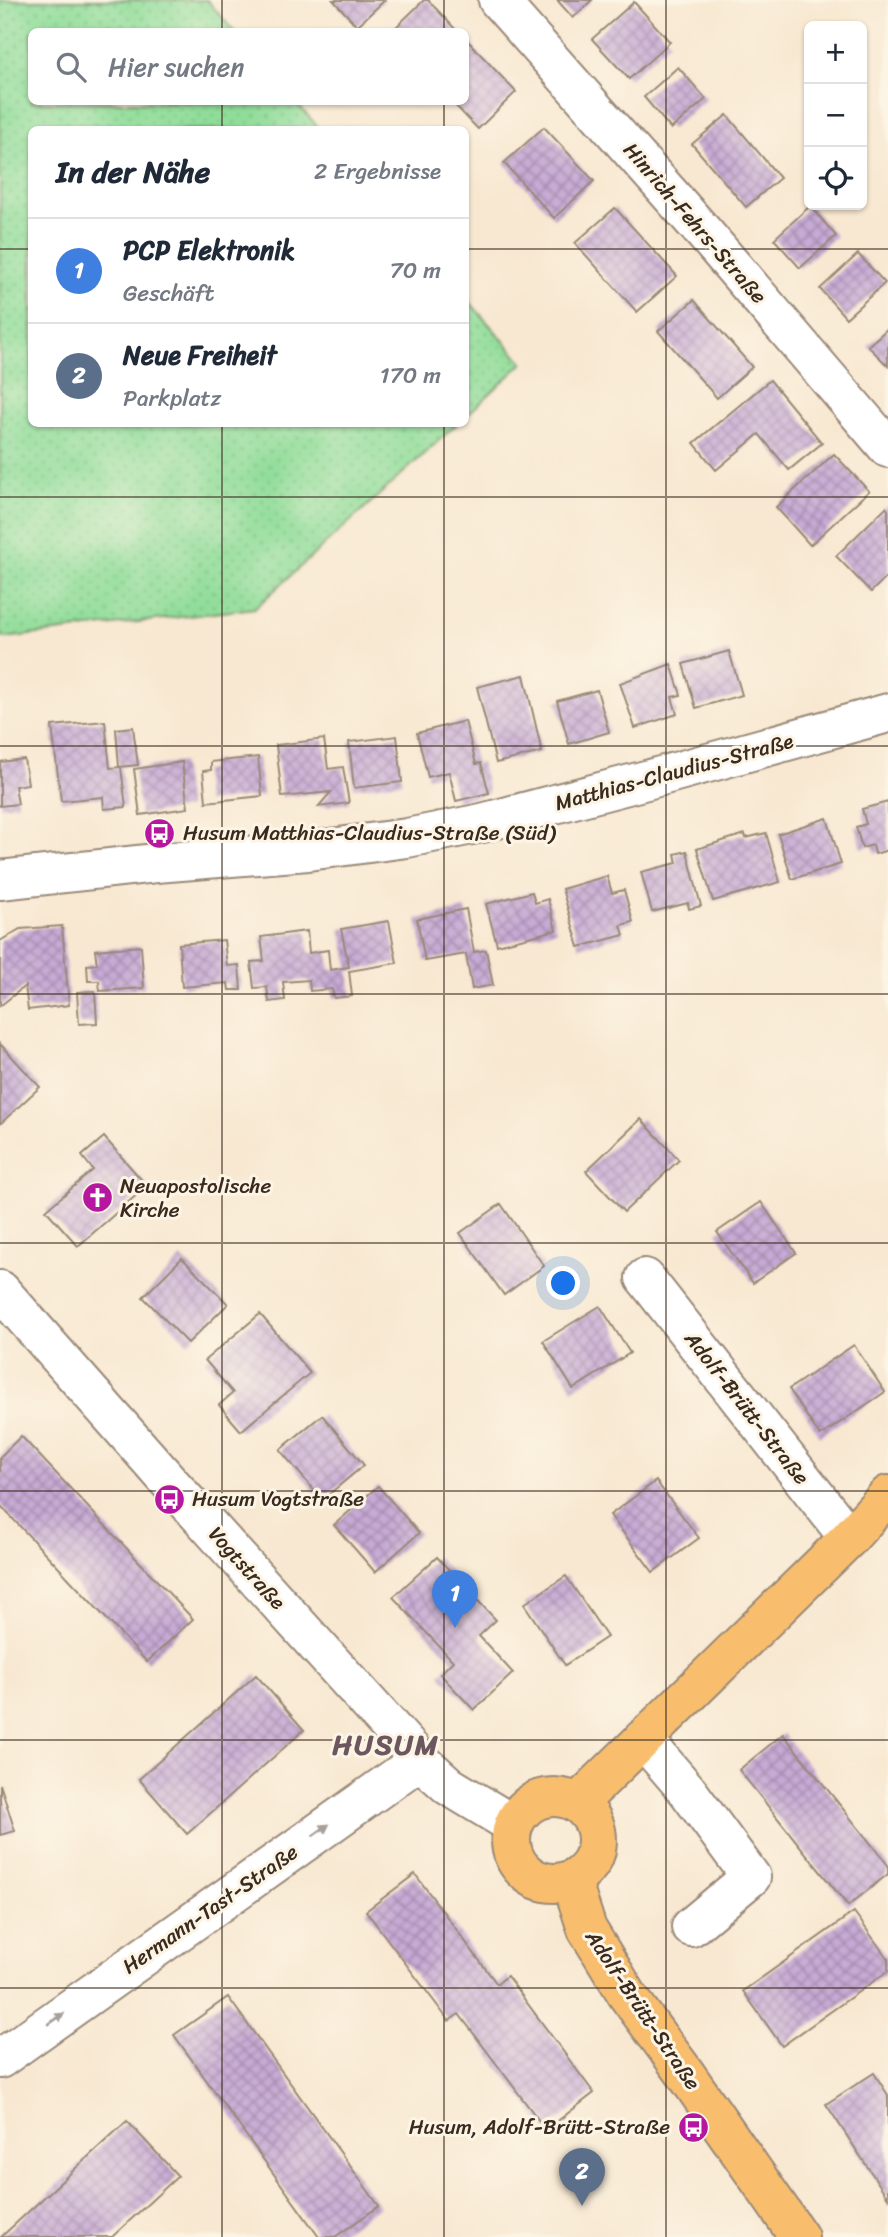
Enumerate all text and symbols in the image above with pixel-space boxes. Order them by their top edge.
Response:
map controls [804,21,867,210]
button: + [804,21,867,84]
search box [28,28,469,105]
text: Hier suchen [108,44,244,90]
icon: search [52,48,90,86]
button: − [804,84,867,147]
street label: Hinrich-Fehrs-Straße [613,133,777,313]
text: In der Nähe [56,145,210,199]
button: locate [804,147,867,210]
text: 2 Ergebnisse [314,151,441,192]
text: PCP Elektronik [123,227,295,273]
text: 1 [74,250,84,291]
text: 70 m [390,250,441,291]
text: Geschäft [123,273,214,314]
text: Neue Freiheit [123,332,277,378]
text: 2 [72,355,86,396]
text: 170 m [380,355,441,396]
text: Parkplatz [123,378,221,419]
street label: Matthias-Claudius-Straße [550,722,798,822]
place label: Husum Matthias-Claudius-Straße (Süd) [183,814,557,852]
bus stop icon: Husum Matthias-Claudius-Straße (Süd) [143,816,177,850]
place label: Neuapostolische Kirche [120,1167,272,1229]
church icon: Neuapostolische Kirche [80,1181,114,1215]
your location [546,1266,580,1300]
street label: Adolf-Brütt-Straße [674,1322,820,1494]
place label: Husum Vogtstraße [192,1480,364,1518]
bus stop icon: Husum Vogtstraße [152,1482,186,1516]
street label: Vogtstraße [199,1517,295,1619]
pin: 1 [432,1570,478,1628]
district label: HUSUM [332,1720,440,1769]
one-way arrow [312,1823,330,1837]
street label: Hermann-Tast-Straße [114,1834,306,1984]
street label: Adolf-Brütt-Straße [574,1921,711,2098]
one-way arrow [47,2012,65,2026]
place label: Husum, Adolf-Brütt-Straße [409,2108,670,2146]
bus stop icon: Husum, Adolf-Brütt-Straße [676,2110,710,2144]
pin: 2 [559,2148,605,2206]

